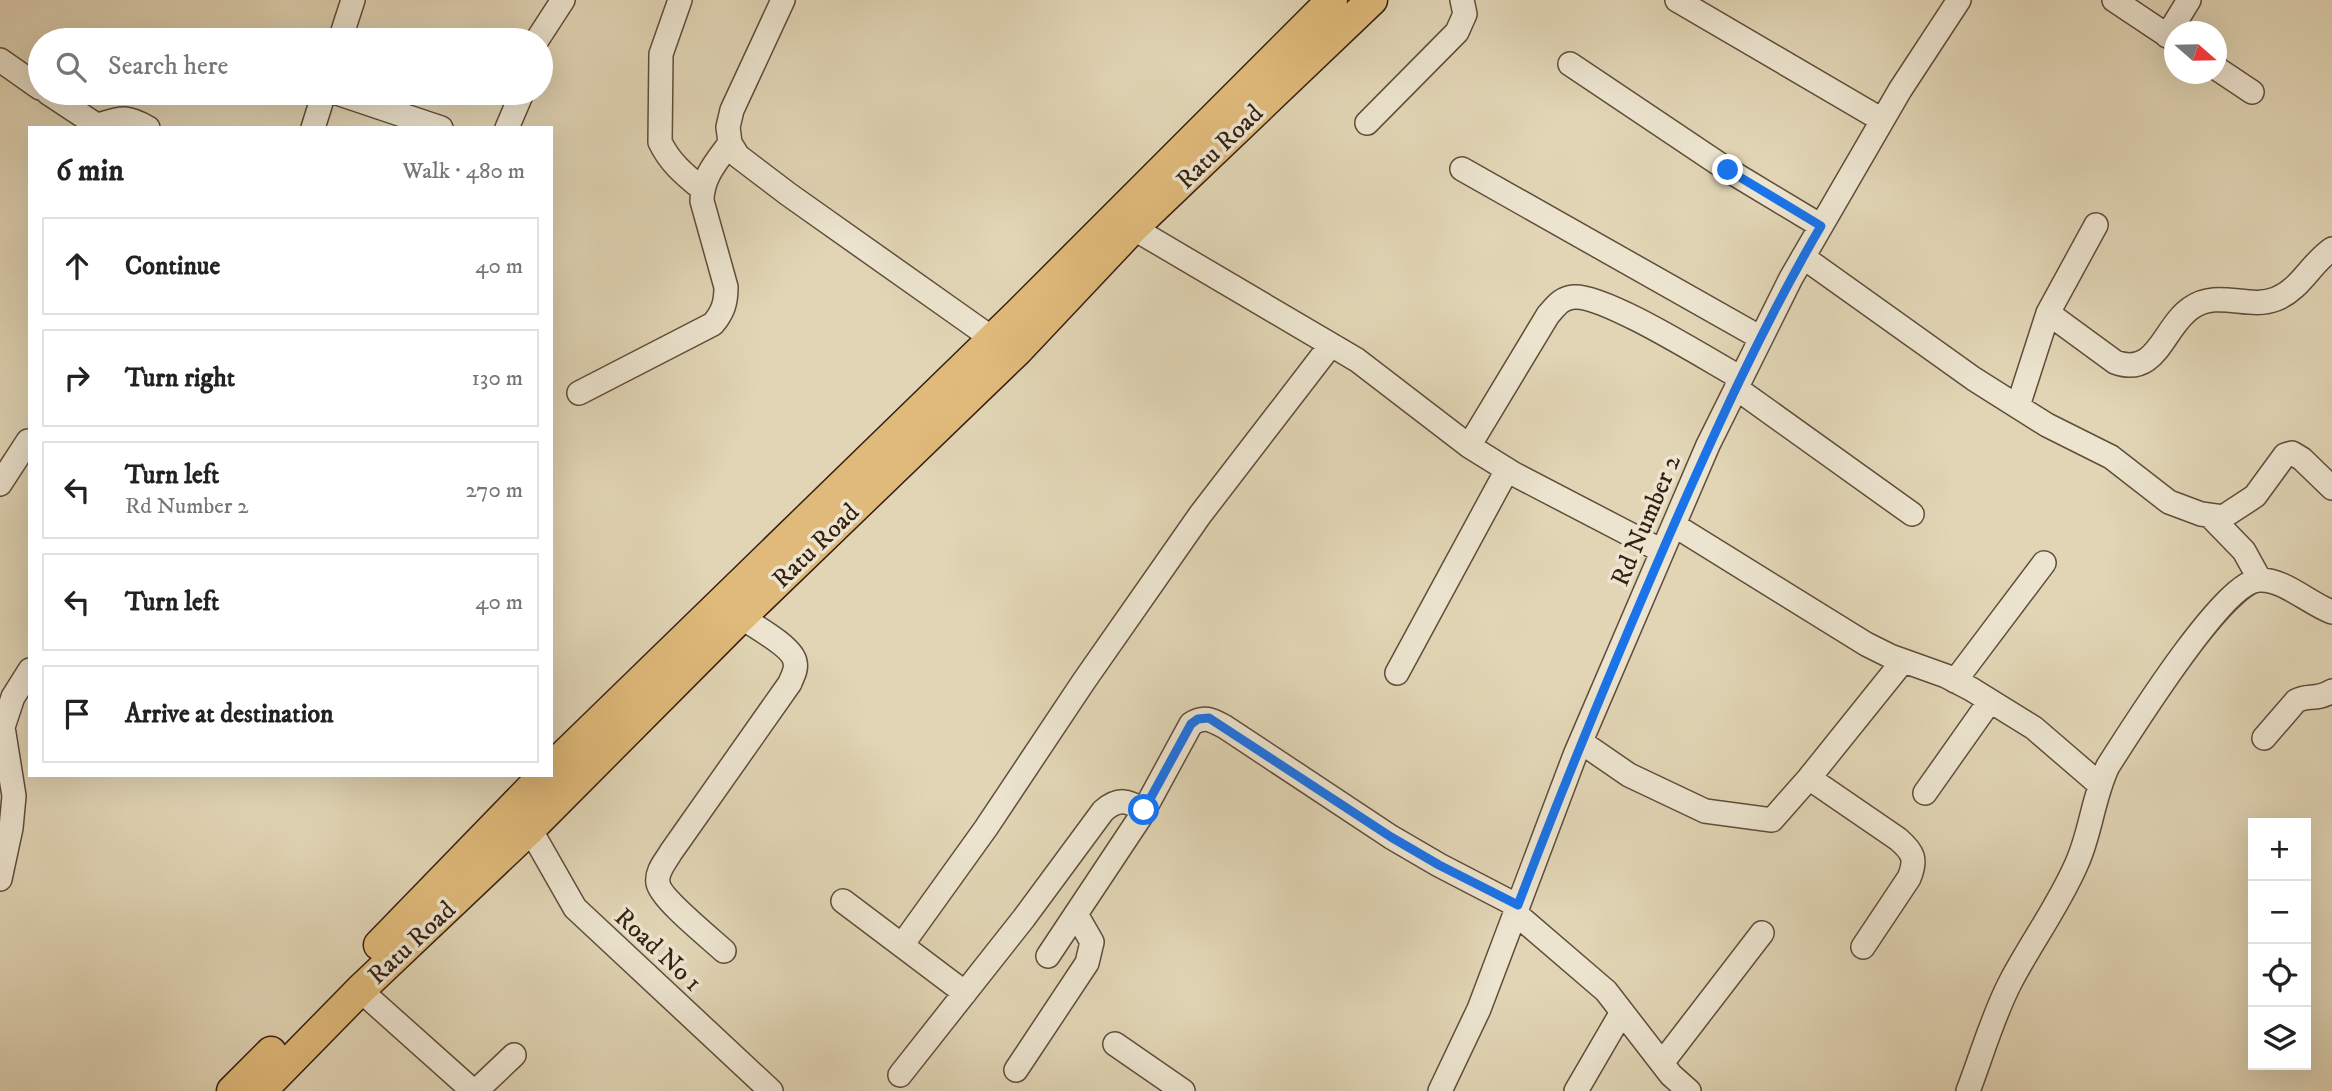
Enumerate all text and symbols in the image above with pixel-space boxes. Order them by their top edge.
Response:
north arrow [2164,21,2227,84]
search box [28,28,553,105]
icon: search [52,48,90,86]
text: Search here [108,50,228,83]
street label: Ratu Road [1170,97,1271,197]
text: 6 min [56,153,124,190]
route end [1712,154,1743,185]
text: Walk · 480 m [402,157,525,186]
icon: ahead [58,247,96,285]
text: Continue [125,250,220,283]
text: 40 m [475,252,523,281]
icon: right [58,359,96,397]
text: Turn right [125,362,235,395]
text: 130 m [471,364,523,393]
street label: Rd Number 2 [1604,450,1689,591]
text: Turn left [125,459,219,492]
icon: left [58,471,96,509]
text: 270 m [466,476,523,505]
text: Rd Number 2 [125,492,248,521]
street label: Ratu Road [766,496,867,596]
icon: left [58,583,96,621]
text: Turn left [125,586,219,619]
text: 40 m [475,588,523,617]
icon: arrive [58,695,96,733]
text: Arrive at destination [125,698,334,731]
route start [1128,794,1159,825]
map controls [2248,818,2311,1070]
button: + [2248,818,2311,881]
button: − [2248,881,2311,944]
street label: Ratu Road [361,894,463,992]
street label: Road No 1 [607,901,709,999]
button: locate [2248,944,2311,1007]
button: layers [2248,1007,2311,1070]

